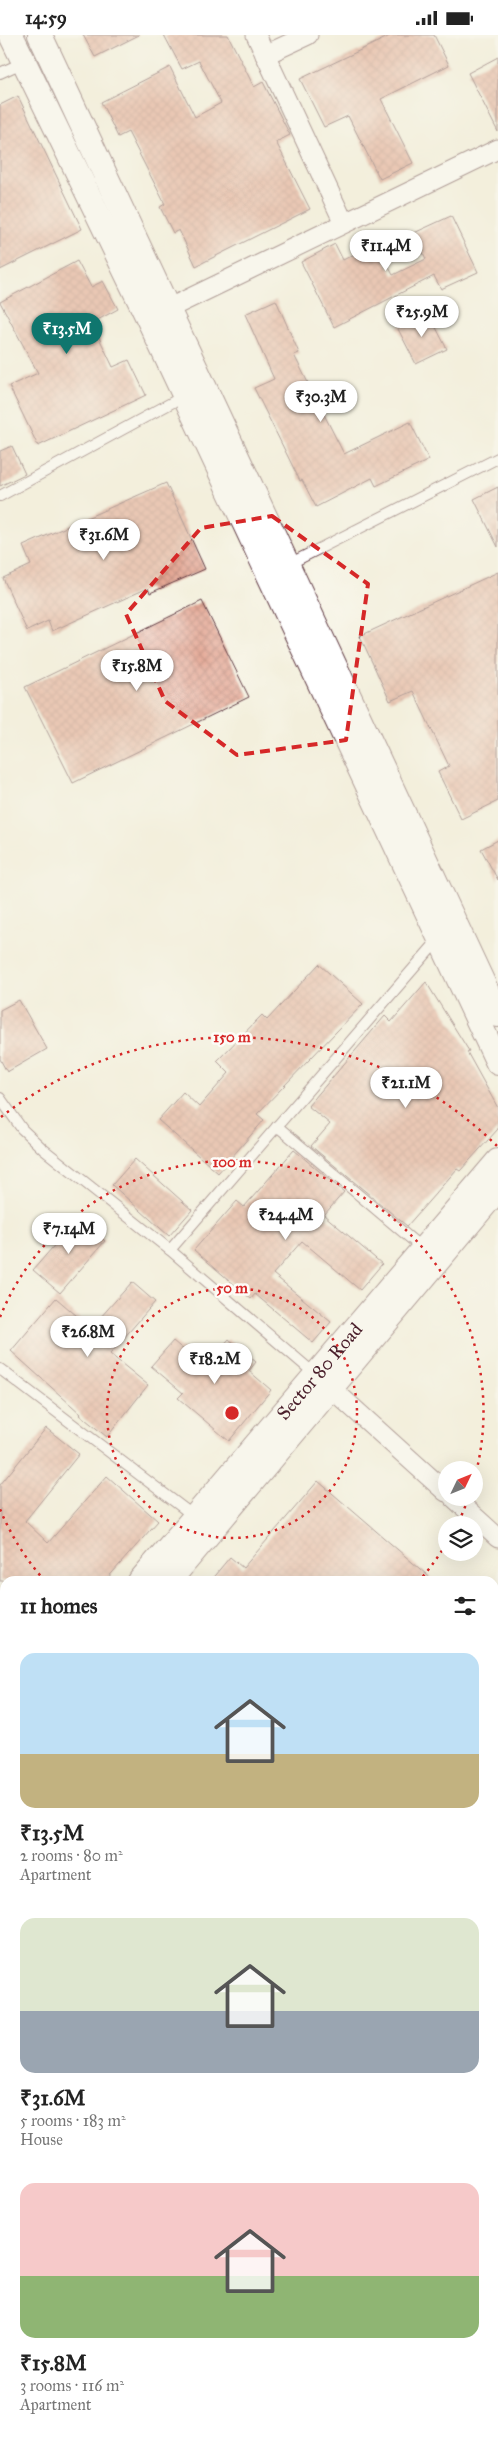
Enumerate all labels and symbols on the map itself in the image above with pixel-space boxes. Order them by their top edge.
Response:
pin: ₹11.4M [345,229,427,272]
pin: ₹25.9M [381,295,463,338]
pin: ₹13.5M [26,313,108,355]
pin: ₹30.3M [280,381,362,423]
pin: ₹31.6M [63,519,145,561]
pin: ₹15.8M [96,649,178,692]
text: 150 m [213,1028,251,1046]
pin: ₹21.1M [365,1067,447,1109]
text: 100 m [212,1153,252,1171]
pin: ₹24.4M [245,1199,327,1241]
pin: ₹7.14M [28,1213,110,1255]
text: 50 m [216,1279,248,1297]
pin: ₹26.8M [47,1315,129,1358]
street label: Sector 80 Road [271,1317,367,1424]
pin: ₹18.2M [174,1343,256,1385]
centre of rings [223,1404,241,1422]
north arrow [438,1461,482,1506]

